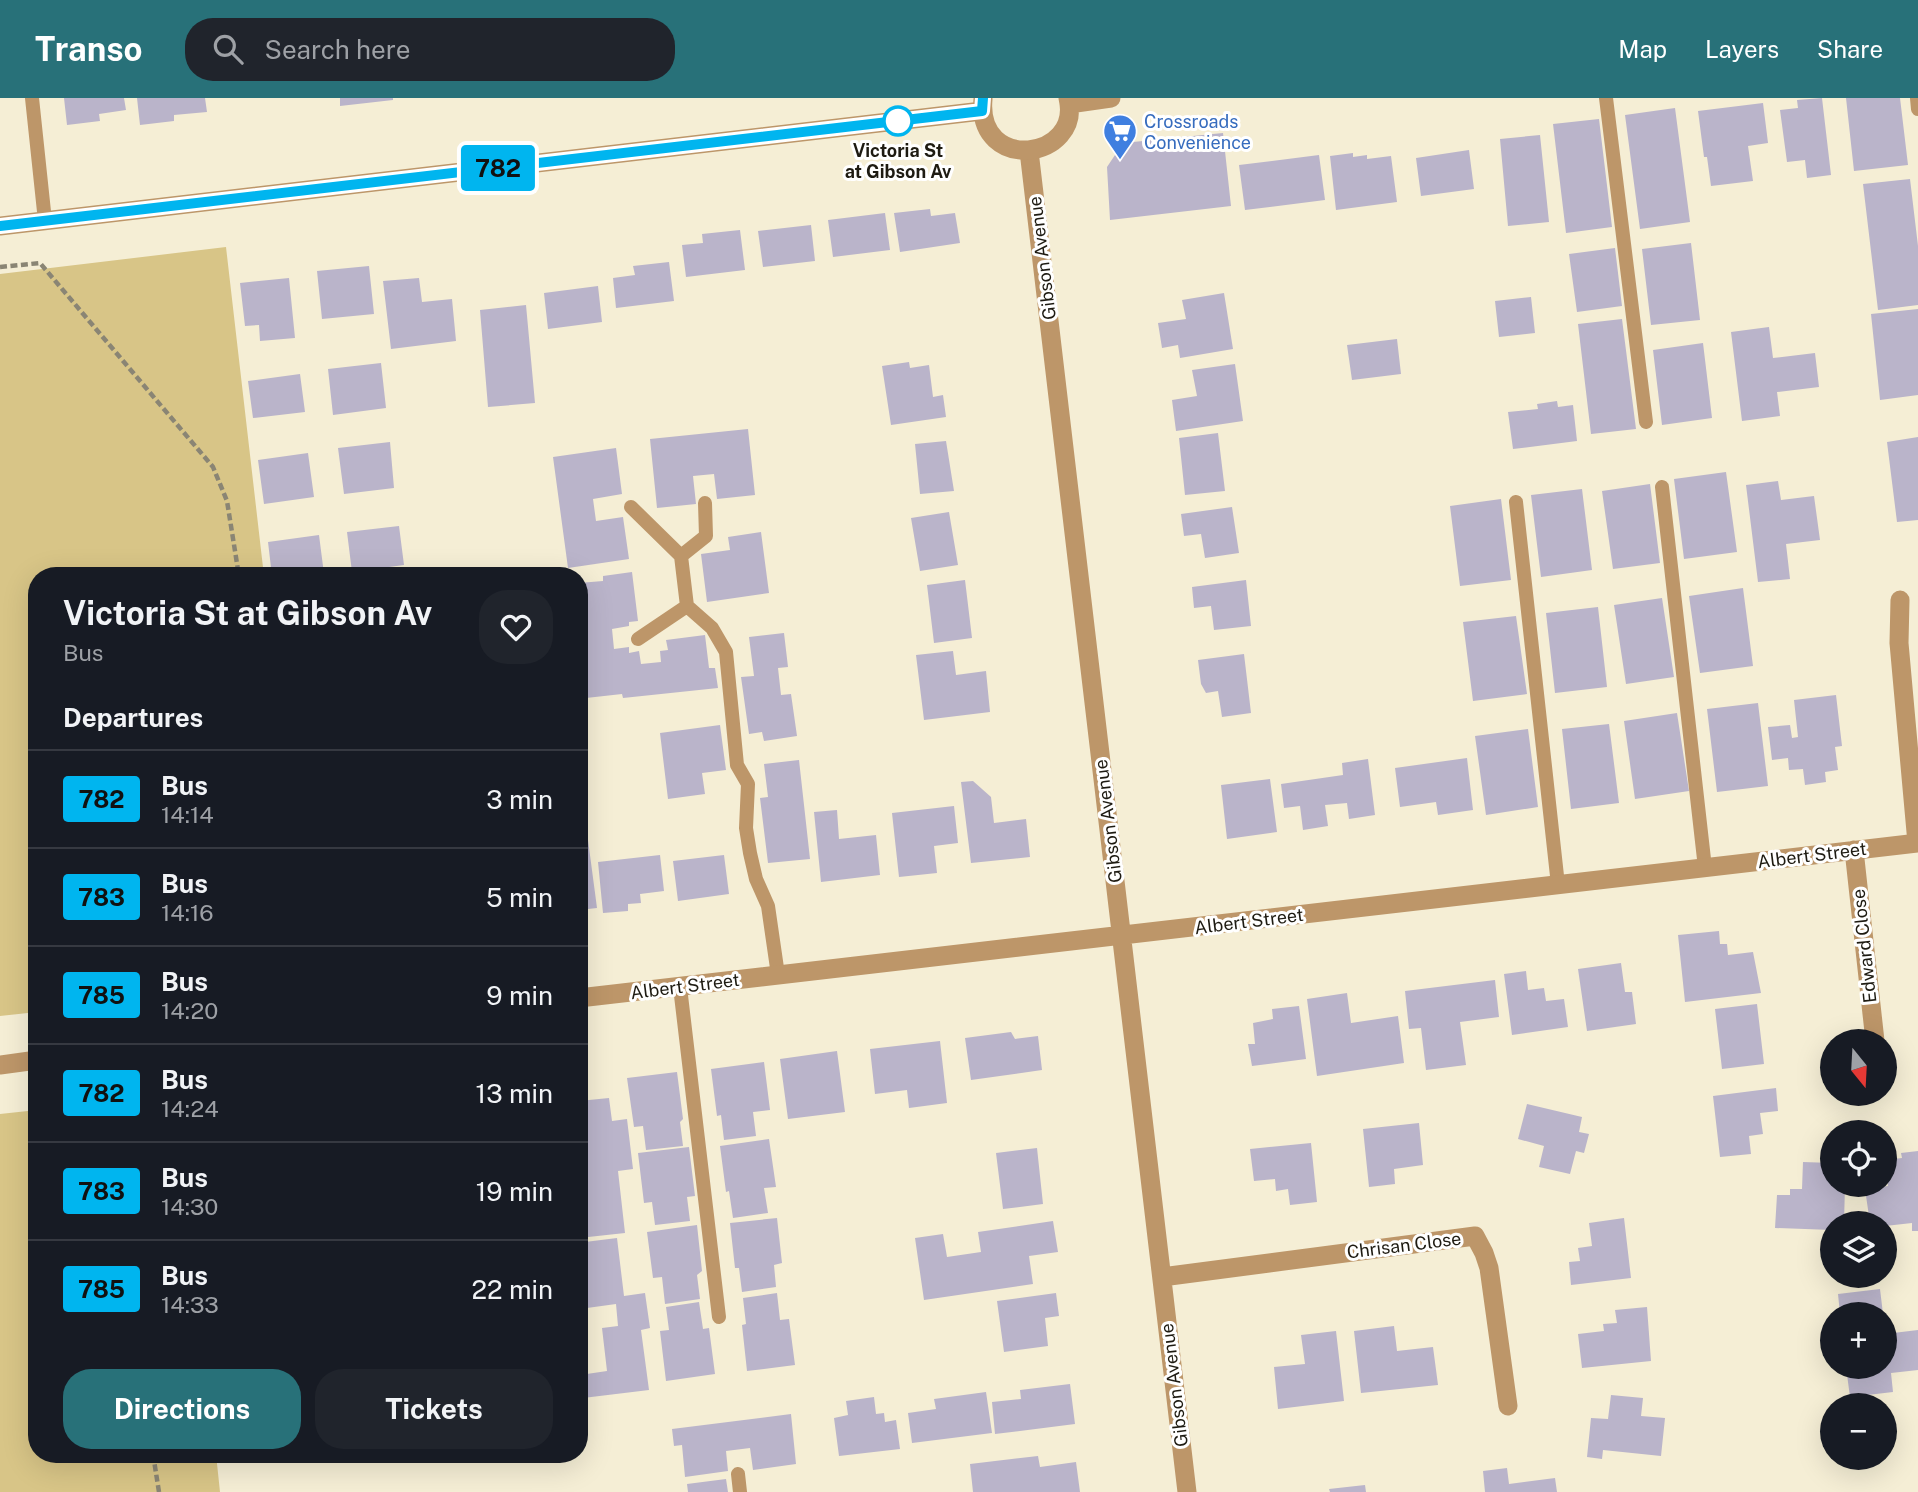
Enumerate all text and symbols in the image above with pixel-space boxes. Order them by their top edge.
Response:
search box [185,18,675,81]
text: Transo [35,30,143,68]
icon: search [209,30,247,68]
text: Search here [265,34,411,65]
text: Map [1618,35,1667,63]
text: Layers [1705,35,1779,63]
text: Share [1817,35,1883,63]
marker: Victoria St at Gibson Av [883,106,913,136]
place label: Crossroads Convenience [1144,111,1251,153]
supermarket icon: Crossroads Convenience [1101,112,1139,161]
place label: Victoria St at Gibson Av [845,140,952,182]
line badge: 782 [458,145,538,191]
text: 782 [475,154,521,182]
street label: Gibson Avenue [1024,195,1060,321]
button: heart [479,590,553,664]
text: Victoria St at Gibson Av [63,594,432,632]
text: Bus [63,639,103,666]
text: Departures [63,702,203,733]
street label: Gibson Avenue [1090,758,1126,884]
text: Bus [161,770,208,801]
text: 3 min [486,784,553,815]
text: 782 [78,785,125,813]
text: 14:14 [161,801,214,828]
street label: Albert Street [1756,838,1868,872]
text: Bus [161,868,208,899]
text: 5 min [486,882,553,913]
text: 783 [78,883,125,911]
street label: Edward Close [1848,888,1880,1004]
text: 14:16 [161,899,214,926]
street label: Albert Street [1193,904,1305,938]
text: Bus [161,966,208,997]
street label: Albert Street [629,969,741,1003]
text: 9 min [486,980,553,1011]
text: 785 [78,981,125,1009]
text: 14:20 [161,997,218,1024]
north arrow [1820,1029,1897,1106]
map controls [1820,1029,1897,1470]
text: Bus [161,1064,208,1095]
text: 13 min [476,1078,553,1109]
text: 782 [78,1079,125,1107]
text: 14:24 [161,1095,219,1122]
button: locate [1820,1120,1897,1197]
text: Bus [161,1162,208,1193]
text: 19 min [476,1176,553,1207]
text: 783 [78,1177,125,1205]
text: 14:30 [161,1193,218,1220]
button: layers [1820,1211,1897,1288]
street label: Chrisan Close [1346,1228,1462,1262]
text: Bus [161,1260,208,1291]
text: 22 min [472,1274,553,1305]
text: 785 [78,1275,125,1303]
text: 14:33 [161,1291,219,1318]
button: + [1820,1302,1897,1379]
street label: Gibson Avenue [1156,1322,1192,1448]
button: Directions [63,1369,301,1449]
button: Tickets [315,1369,553,1449]
button: − [1820,1393,1897,1470]

